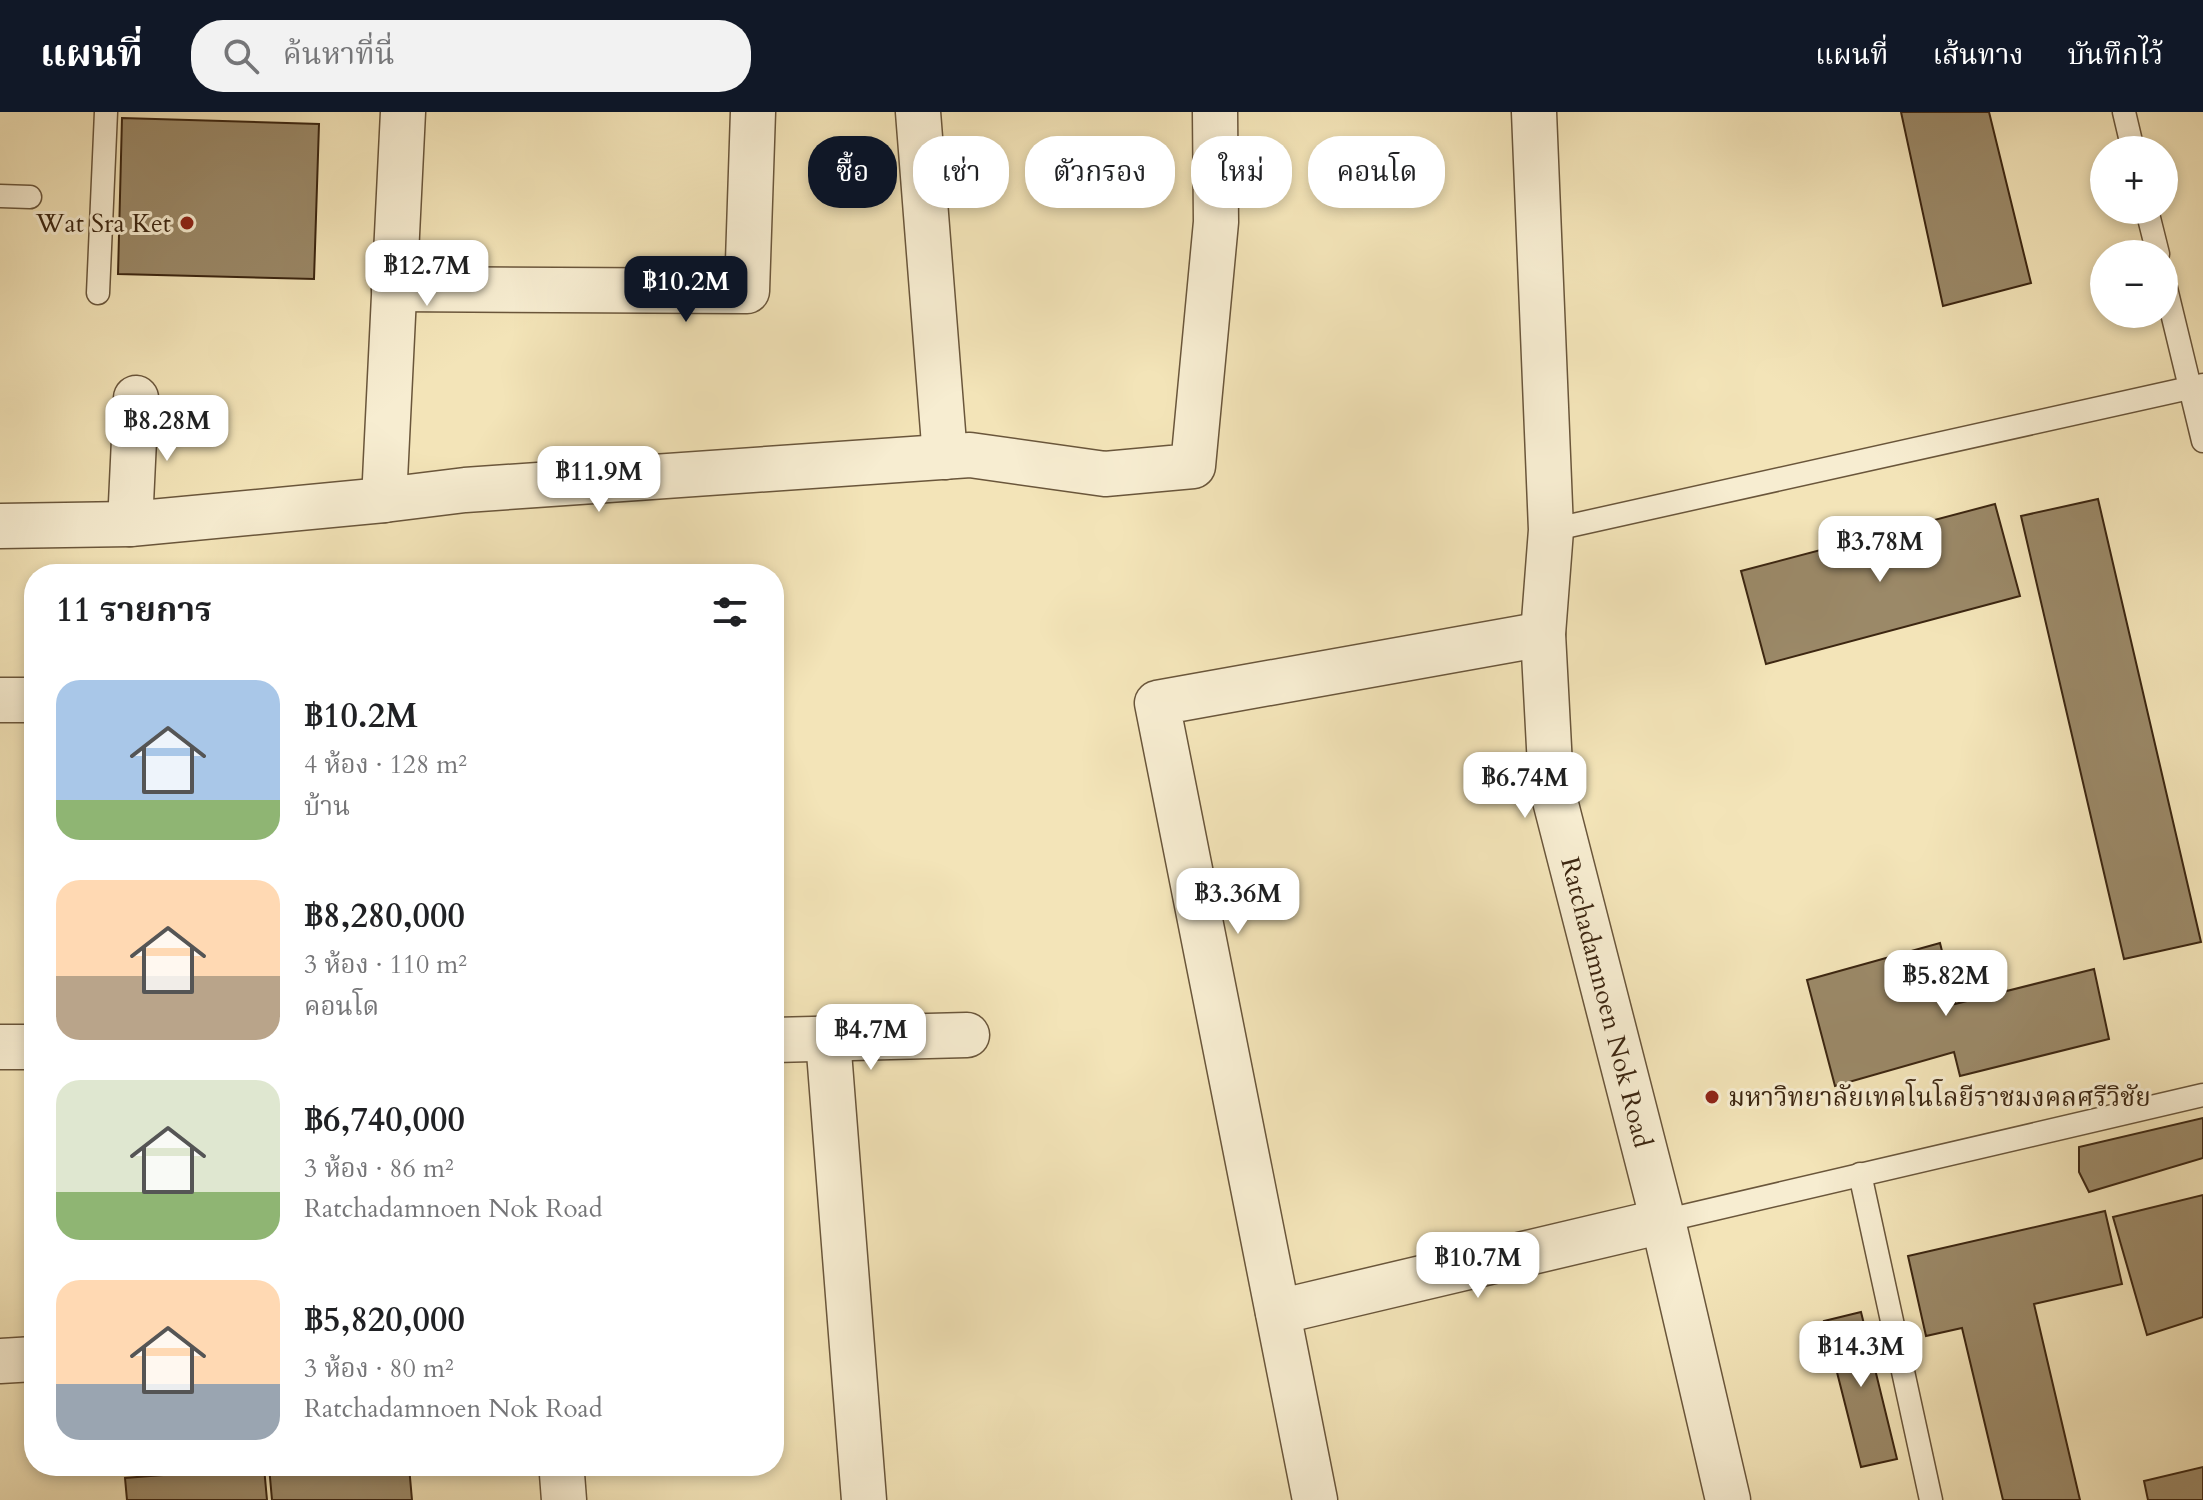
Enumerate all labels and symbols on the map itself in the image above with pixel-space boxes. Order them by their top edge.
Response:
place label: Wat Sra Ket [35,206,171,241]
marker: Wat Sra Ket [178,214,196,232]
pin: ฿12.7M [362,240,492,308]
pin: ฿10.2M [621,256,751,324]
pin: ฿8.28M [102,395,232,463]
pin: ฿11.9M [534,446,664,514]
pin: ฿3.78M [1815,516,1945,584]
pin: ฿6.74M [1460,752,1590,820]
street label: Ratchadamnoen Nok Road [1553,853,1661,1151]
pin: ฿3.36M [1173,868,1303,936]
pin: ฿5.82M [1881,950,2011,1018]
pin: ฿4.7M [815,1004,927,1072]
place label: มหาวิทยาลัยเทคโนโลยีราชมงคลศรีวิชัย [1728,1079,2151,1115]
marker: มหาวิทยาลัยเทคโนโลยีราชมงคลศรีวิชัย [1703,1088,1721,1106]
pin: ฿10.7M [1413,1232,1543,1300]
pin: ฿14.3M [1796,1321,1926,1389]

